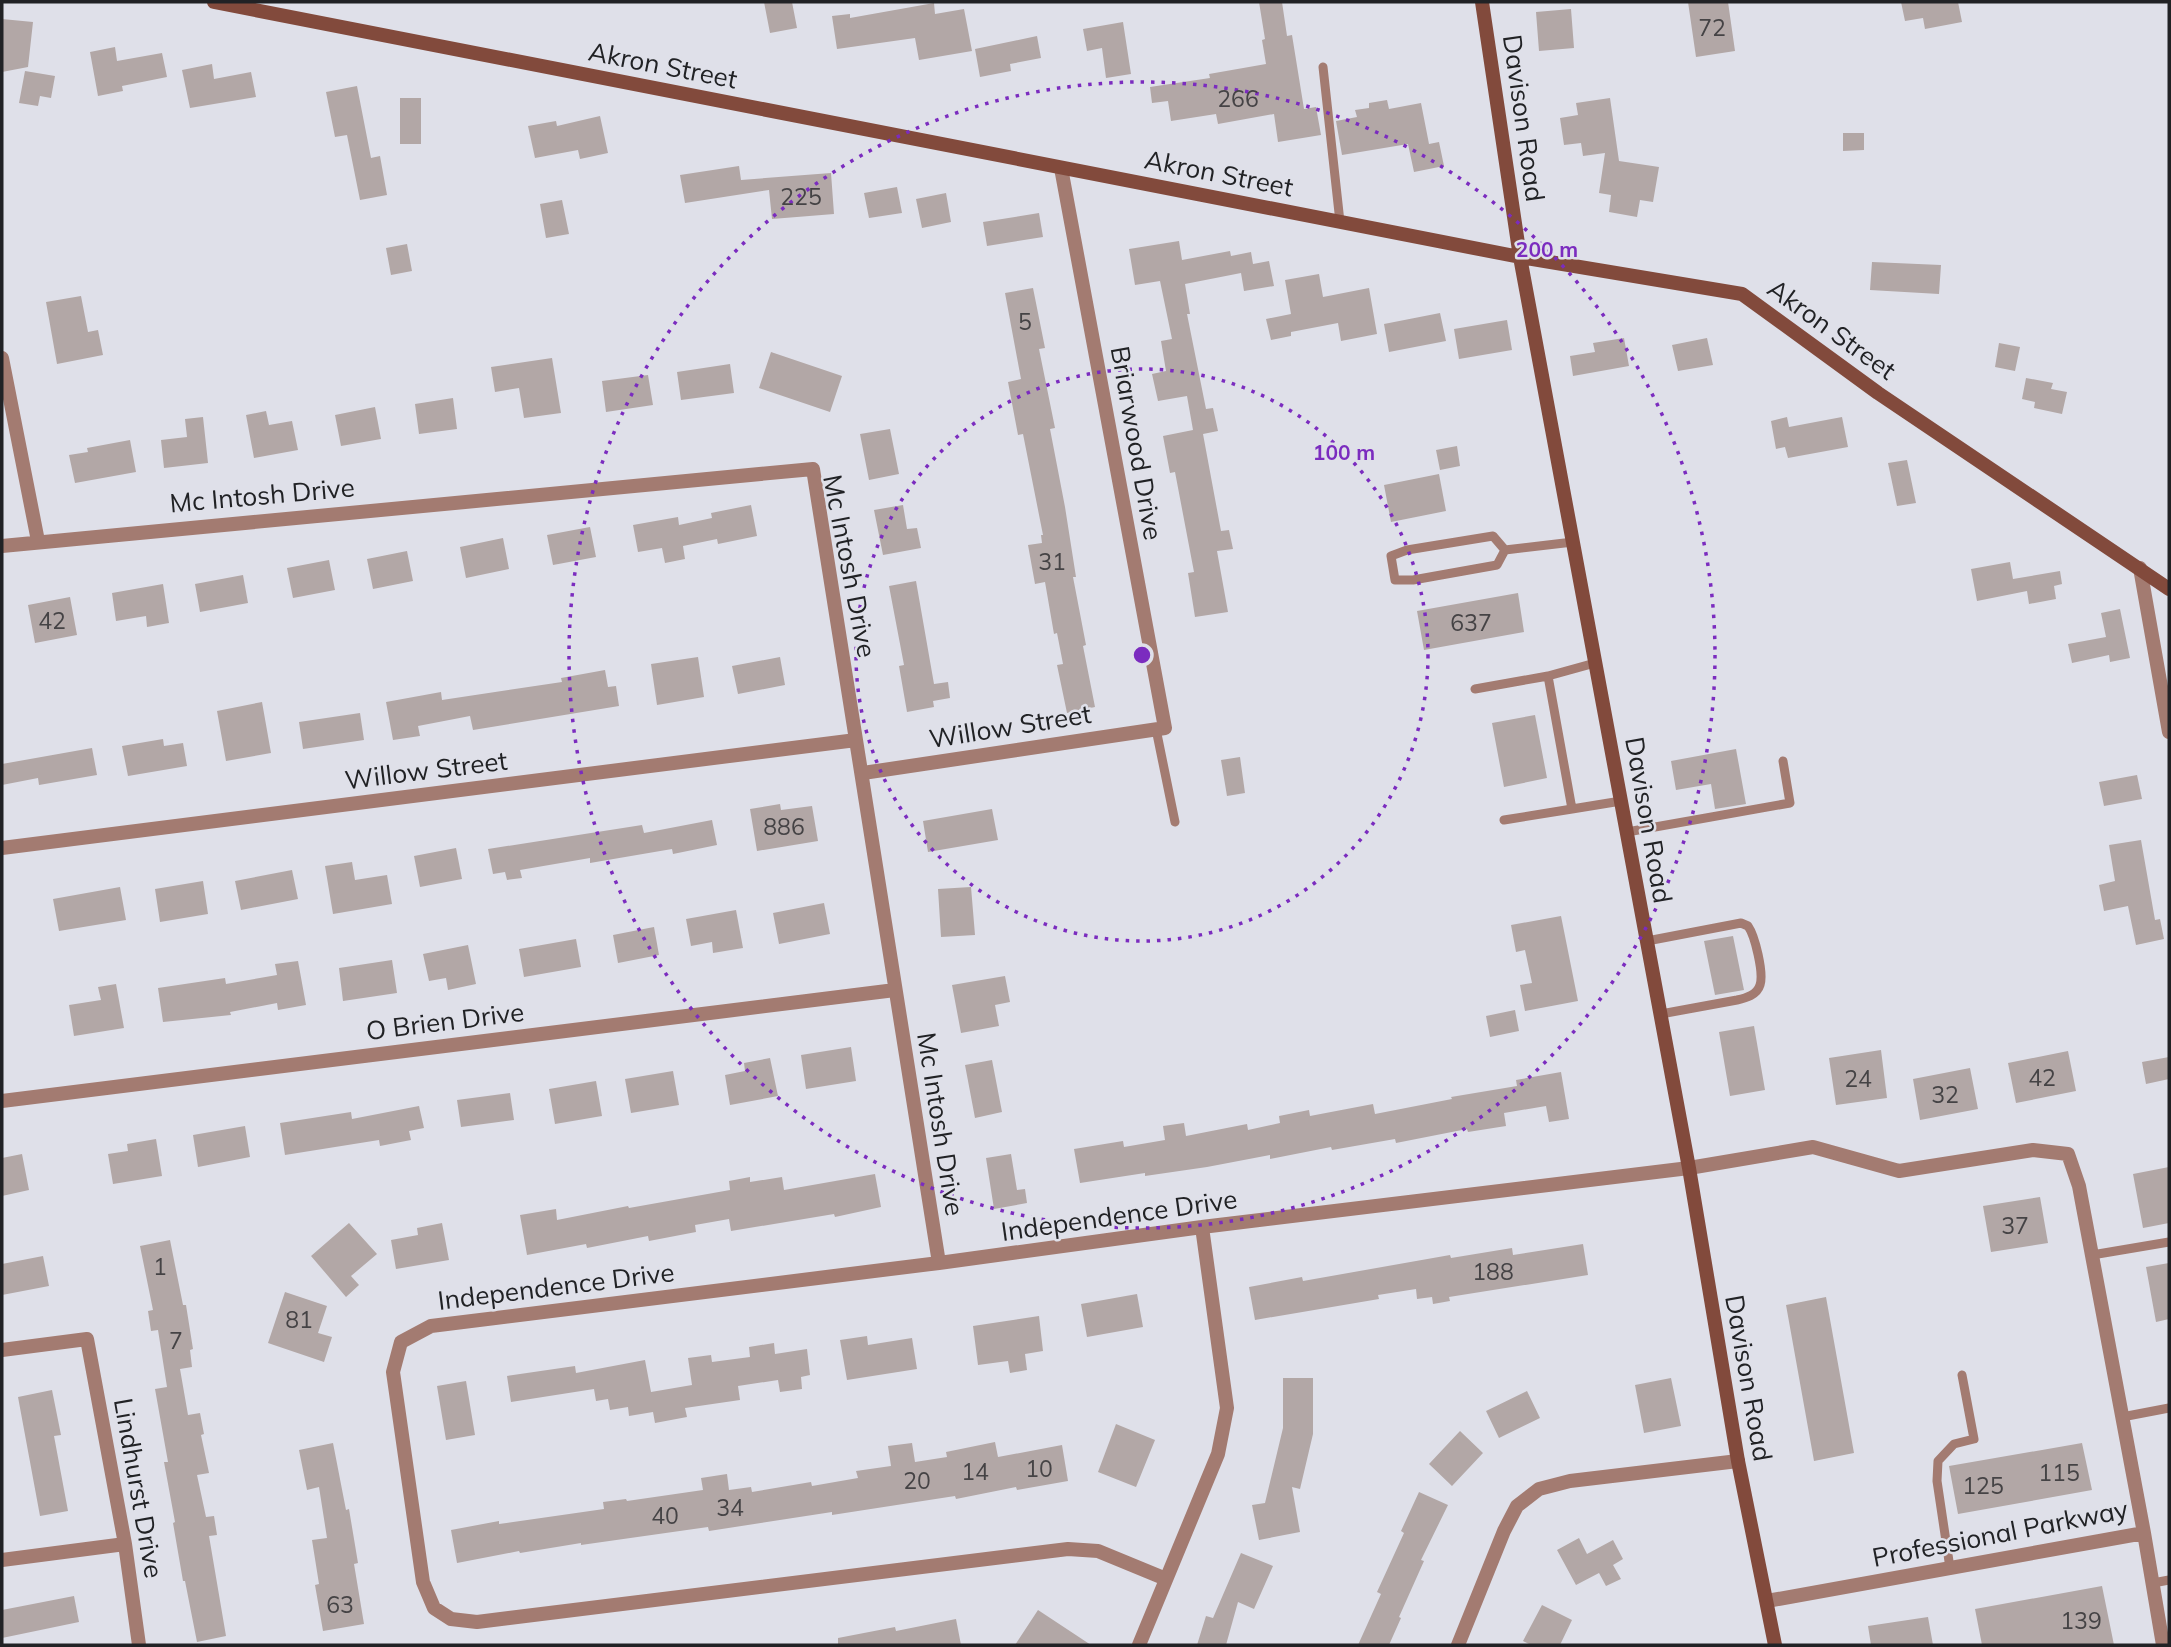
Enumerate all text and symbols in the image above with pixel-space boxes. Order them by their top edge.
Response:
house number: 72 [1698,13,1726,42]
street label: Davison Road [1496,32,1552,204]
street label: Akron Street [586,34,740,96]
house number: 266 [1217,84,1259,113]
street label: Akron Street [1142,142,1296,204]
house number: 225 [780,182,822,211]
text: 200 m [1516,236,1578,262]
street label: Akron Street [1761,271,1903,387]
house number: 5 [1018,307,1032,336]
street label: Briarwood Drive [1104,343,1170,543]
text: 100 m [1313,439,1375,465]
street label: Mc Intosh Drive [168,470,356,520]
street label: Mc Intosh Drive [816,472,884,660]
house number: 31 [1038,547,1066,576]
house number: 42 [38,606,66,635]
house number: 637 [1450,608,1492,637]
centre of rings [1130,643,1154,667]
street label: Willow Street [927,697,1093,755]
street label: Davison Road [1618,734,1680,906]
street label: Willow Street [343,744,509,796]
house number: 886 [763,812,805,841]
street label: O Brien Drive [364,995,526,1047]
street label: Mc Intosh Drive [910,1030,972,1218]
house number: 42 [2028,1063,2056,1092]
house number: 24 [1844,1064,1872,1093]
house number: 32 [1931,1080,1959,1109]
street label: Independence Drive [999,1182,1239,1248]
house number: 37 [2001,1211,2029,1240]
house number: 1 [153,1252,167,1281]
street label: Independence Drive [436,1255,676,1317]
house number: 188 [1472,1257,1514,1286]
street label: Davison Road [1718,1292,1780,1464]
house number: 81 [285,1305,313,1334]
house number: 7 [169,1326,183,1355]
street label: Lindhurst Drive [107,1395,171,1581]
house number: 10 [1025,1454,1053,1483]
house number: 14 [961,1457,989,1486]
house number: 115 [2038,1458,2080,1487]
house number: 20 [903,1466,931,1495]
house number: 125 [1962,1471,2004,1500]
street label: Professional Parkway [1869,1492,2131,1574]
house number: 34 [716,1493,744,1522]
house number: 40 [651,1501,679,1530]
house number: 63 [326,1590,354,1619]
house number: 139 [2060,1606,2102,1635]

